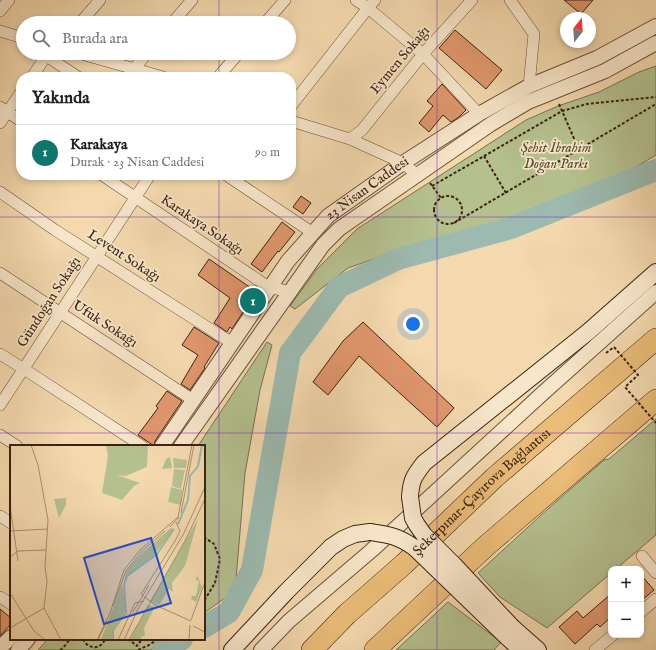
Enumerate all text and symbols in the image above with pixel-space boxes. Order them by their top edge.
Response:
north arrow [560,12,596,48]
search box [16,16,296,60]
street label: Eymen Sokağı [366,22,434,98]
icon: search [30,27,52,49]
text: Burada ara [62,29,128,48]
text: Yakında [32,88,90,109]
text: Karakaya [70,135,127,154]
park label: Şehit İbrahim Doğan Parkı [521,139,591,174]
text: 1 [43,144,47,161]
text: 90 m [255,144,280,161]
street label: 23 Nisan Caddesi [322,152,413,224]
text: Durak · 23 Nisan Caddesi [70,154,204,171]
street label: Karakaya Sokağı [157,191,247,259]
street label: Levent Sokağı [84,226,164,287]
street label: Gündoğan Sokağı [13,253,85,351]
pin: 1 [240,286,266,316]
street label: Ufuk Sokağı [69,296,141,352]
your location [403,314,423,334]
street label: Şekerpınar-Çayırova Bağlantısı [409,424,555,560]
inset map [10,445,205,640]
map controls [608,566,644,638]
button: + [608,566,644,602]
button: − [608,602,644,638]

